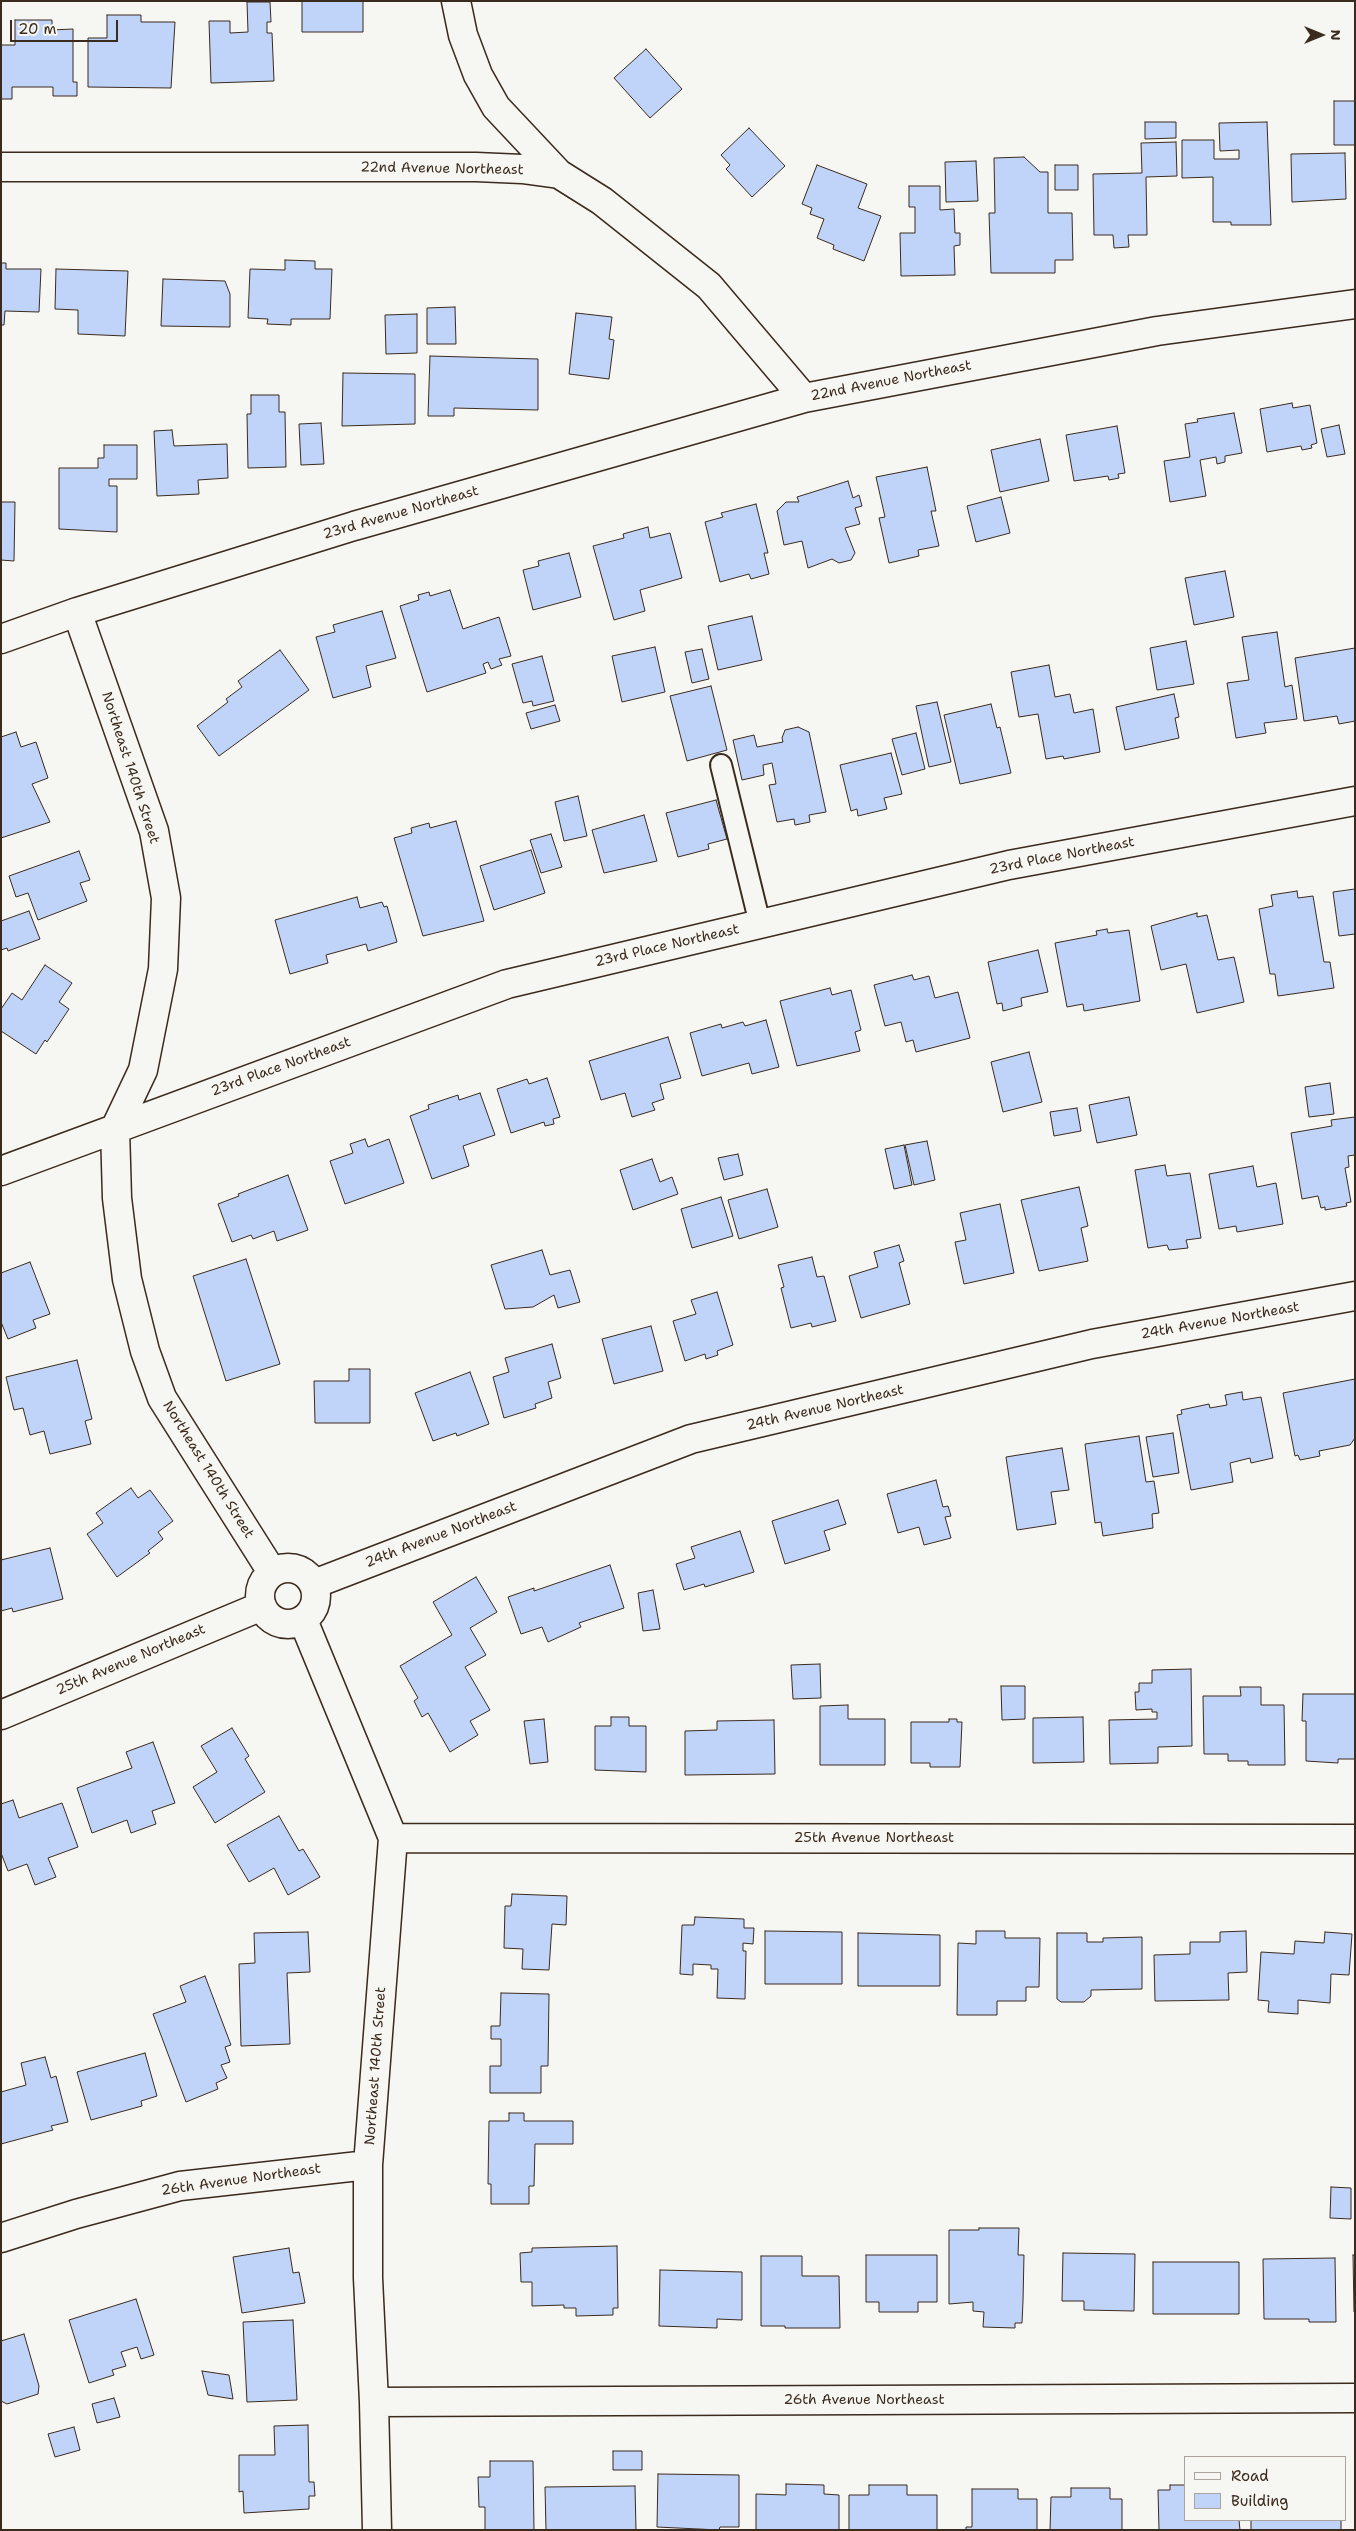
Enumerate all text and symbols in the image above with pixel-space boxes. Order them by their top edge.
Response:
scale bar [12,10,120,42]
north arrow [1296,10,1346,60]
text: 20 m [18,19,57,39]
text: N [1327,29,1345,41]
street label: 22nd Avenue Northeast [360,159,524,179]
street label: 22nd Avenue Northeast [809,357,973,405]
street label: 23rd Avenue Northeast [321,483,481,543]
street label: Northeast 140th Street [97,690,163,846]
street label: 23rd Place Northeast [988,834,1136,878]
street label: 23rd Place Northeast [593,921,741,971]
street label: 23rd Place Northeast [209,1034,353,1100]
street label: 24th Avenue Northeast [1139,1299,1301,1343]
street label: 24th Avenue Northeast [745,1382,905,1434]
street label: Northeast 140th Street [159,1398,257,1542]
street label: 24th Avenue Northeast [363,1498,519,1572]
street label: 25th Avenue Northeast [54,1621,208,1699]
street label: 25th Avenue Northeast [794,1830,954,1846]
street label: Northeast 140th Street [362,1986,390,2146]
street label: 26th Avenue Northeast [160,2160,322,2200]
street label: 26th Avenue Northeast [784,2392,944,2408]
legend [1184,2456,1346,2521]
text: Road [1231,2466,1269,2486]
text: Building [1231,2491,1288,2511]

